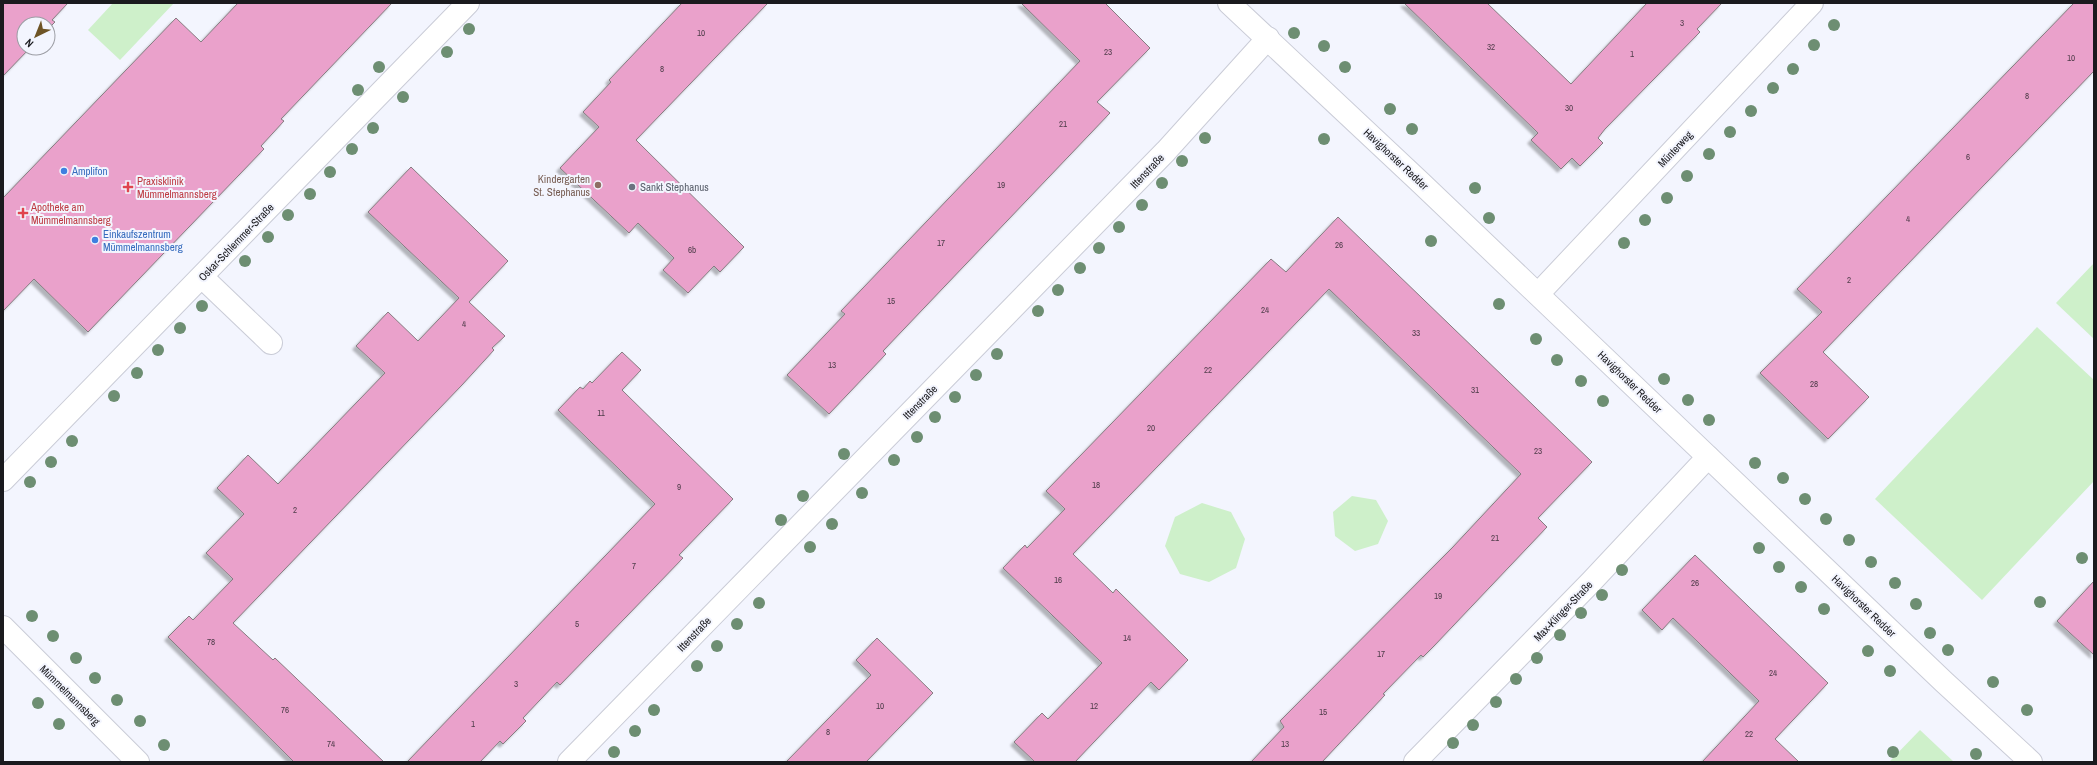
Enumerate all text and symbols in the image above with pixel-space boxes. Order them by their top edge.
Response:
north arrow [16,16,56,56]
house number: 3 [1680,17,1684,29]
house number: 10 [697,27,705,39]
text: N [22,36,36,51]
house number: 32 [1487,41,1495,53]
house number: 23 [1104,46,1112,58]
house number: 1 [1630,48,1634,60]
house number: 10 [2067,52,2075,64]
house number: 8 [660,63,664,75]
house number: 8 [2025,90,2029,102]
house number: 30 [1565,102,1573,114]
house number: 21 [1059,118,1067,130]
street label: Havighorster Redder [1361,125,1431,193]
street label: Münterweg [1655,128,1695,170]
street label: Ittenstraße [1127,151,1167,191]
house number: 6 [1966,151,1970,163]
place label: Amplifon [71,164,108,178]
marker: Amplifon [59,166,69,176]
place label: Kindergarten St. Stephanus [533,172,590,199]
place label: Praxisklinik Mümmelmannsberg [137,174,217,201]
house number: 19 [997,179,1005,191]
marker: Kindergarten St. Stephanus [593,180,603,190]
place label: Sankt Stephanus [640,180,709,194]
marker: Praxisklinik Mümmelmannsberg [122,181,134,193]
marker: Sankt Stephanus [627,182,637,192]
place label: Apotheke am Mümmelmannsberg [30,200,111,227]
street label: Oskar-Schlemmer-Straße [195,200,277,284]
marker: Apotheke am Mümmelmannsberg [18,208,28,218]
house number: 4 [1906,213,1910,225]
place label: Einkaufszentrum Mümmelmannsberg [103,227,183,254]
marker: Einkaufszentrum Mümmelmannsberg [90,235,100,245]
house number: 17 [937,237,945,249]
house number: 26 [1335,239,1343,251]
house number: 6b [688,244,696,256]
house number: 2 [1847,274,1851,286]
house number: 15 [887,295,895,307]
house number: 24 [1261,304,1269,316]
house number: 4 [462,318,466,330]
house number: 33 [1412,327,1420,339]
street label: Havighorster Redder [1595,348,1665,416]
house number: 13 [828,359,836,371]
house number: 22 [1204,364,1212,376]
house number: 28 [1810,378,1818,390]
street label: Ittenstraße [900,382,940,422]
house number: 31 [1471,384,1479,396]
house number: 11 [597,407,605,419]
house number: 20 [1147,422,1155,434]
house number: 23 [1534,445,1542,457]
house number: 18 [1092,479,1100,491]
house number: 9 [677,481,681,493]
house number: 2 [293,504,297,516]
house number: 21 [1491,532,1499,544]
house number: 7 [632,560,636,572]
street label: Havighorster Redder [1829,572,1899,640]
house number: 16 [1054,574,1062,586]
house number: 26 [1691,577,1699,589]
street label: Max-Klinger-Straße [1531,578,1595,644]
house number: 19 [1434,590,1442,602]
street label: Ittenstraße [674,614,714,654]
house number: 5 [575,618,579,630]
house number: 14 [1123,632,1131,644]
house number: 78 [207,636,215,648]
house number: 17 [1377,648,1385,660]
street label: Mümmelmannsberg [37,662,103,728]
house number: 24 [1769,667,1777,679]
house number: 3 [514,678,518,690]
house number: 10 [876,700,884,712]
house number: 12 [1090,700,1098,712]
house number: 76 [281,704,289,716]
house number: 15 [1319,706,1327,718]
house number: 1 [471,718,475,730]
house number: 8 [826,726,830,738]
house number: 22 [1745,728,1753,740]
house number: 74 [327,738,335,750]
house number: 13 [1281,738,1289,750]

